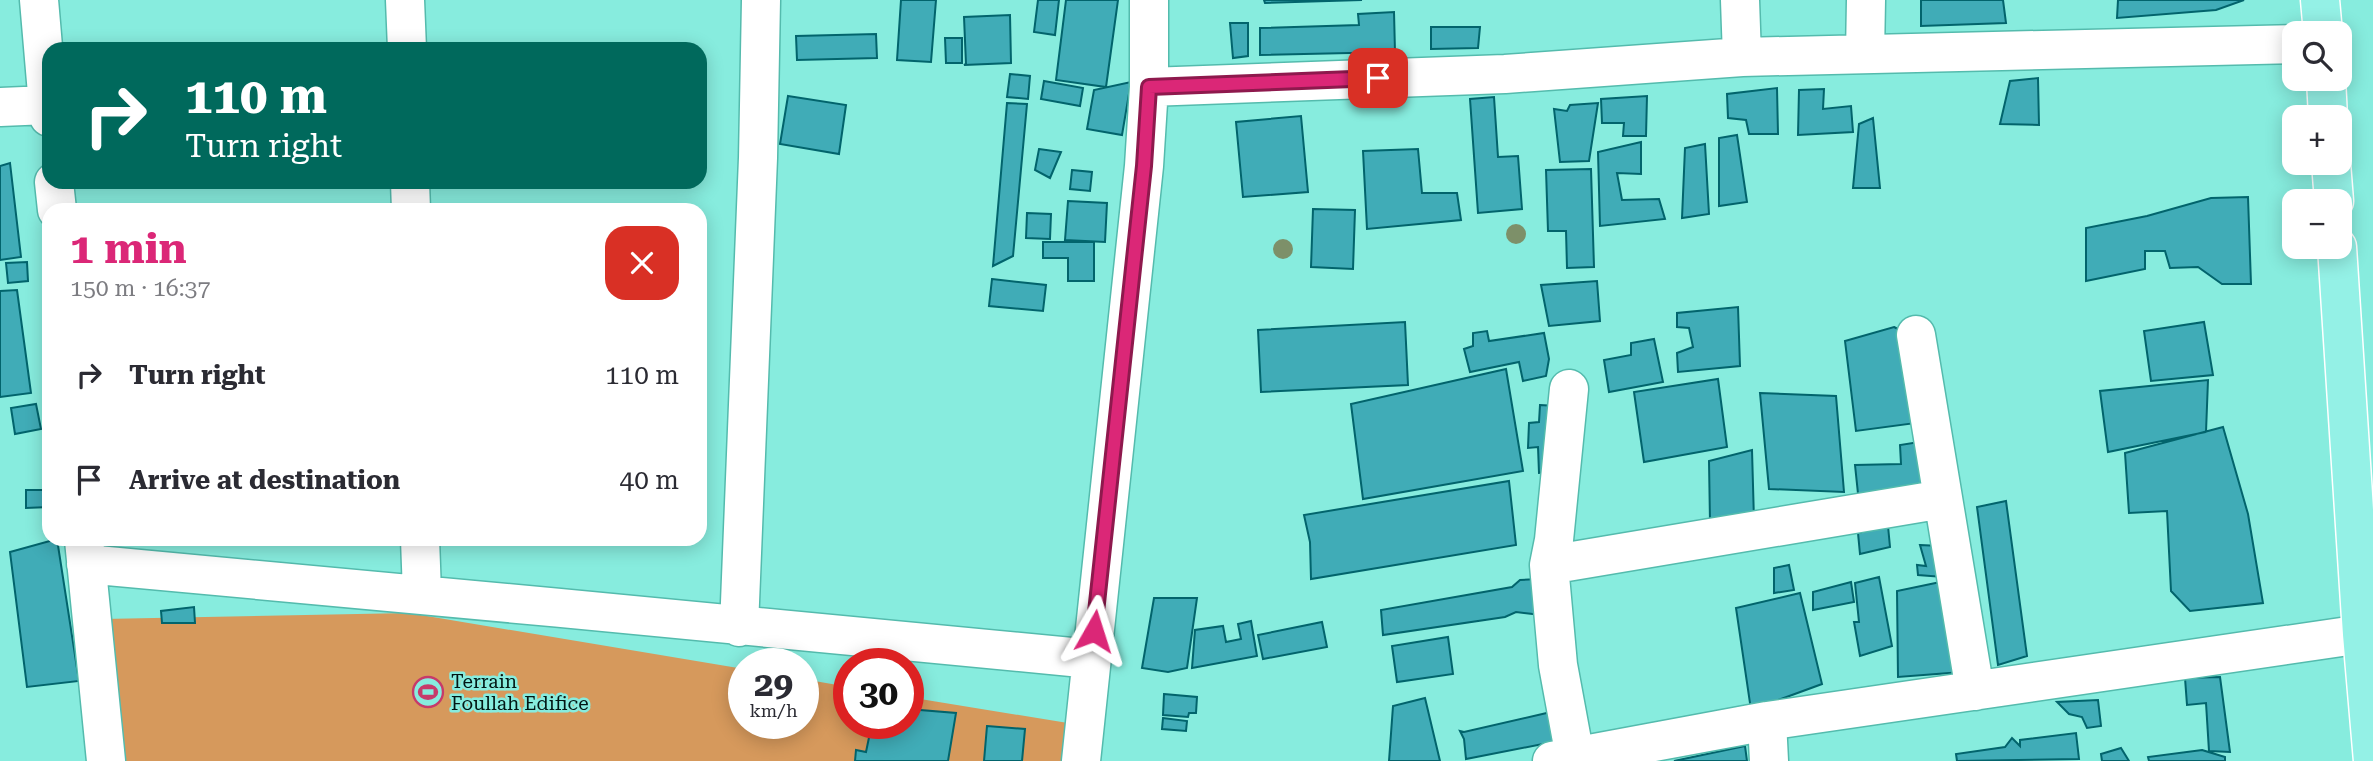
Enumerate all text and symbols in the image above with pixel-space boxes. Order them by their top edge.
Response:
map controls [2282,21,2352,259]
button: search [2282,21,2352,91]
pin [1348,48,1408,108]
icon: arrive [1359,59,1397,97]
text: 110 m [185,68,327,125]
icon: right [70,70,161,161]
button: + [2282,105,2352,175]
text: Turn right [185,127,342,165]
button: − [2282,189,2352,259]
text: 1 min [70,224,187,273]
button: close [605,226,679,300]
text: 150 m · 16:37 [70,275,210,302]
icon: right [70,356,108,394]
text: Turn right [129,360,265,390]
text: 110 m [605,360,679,390]
icon: arrive [70,461,108,499]
text: Arrive at destination [129,465,400,495]
text: 40 m [620,465,679,495]
position arrow [1057,594,1131,668]
speed limit sign: 30 [833,648,924,739]
text: 29 [754,664,793,705]
place label: Terrain Foullah Edifice [451,670,589,715]
sports icon: Terrain Foullah Edifice [411,675,445,709]
text: km/h [749,700,798,721]

